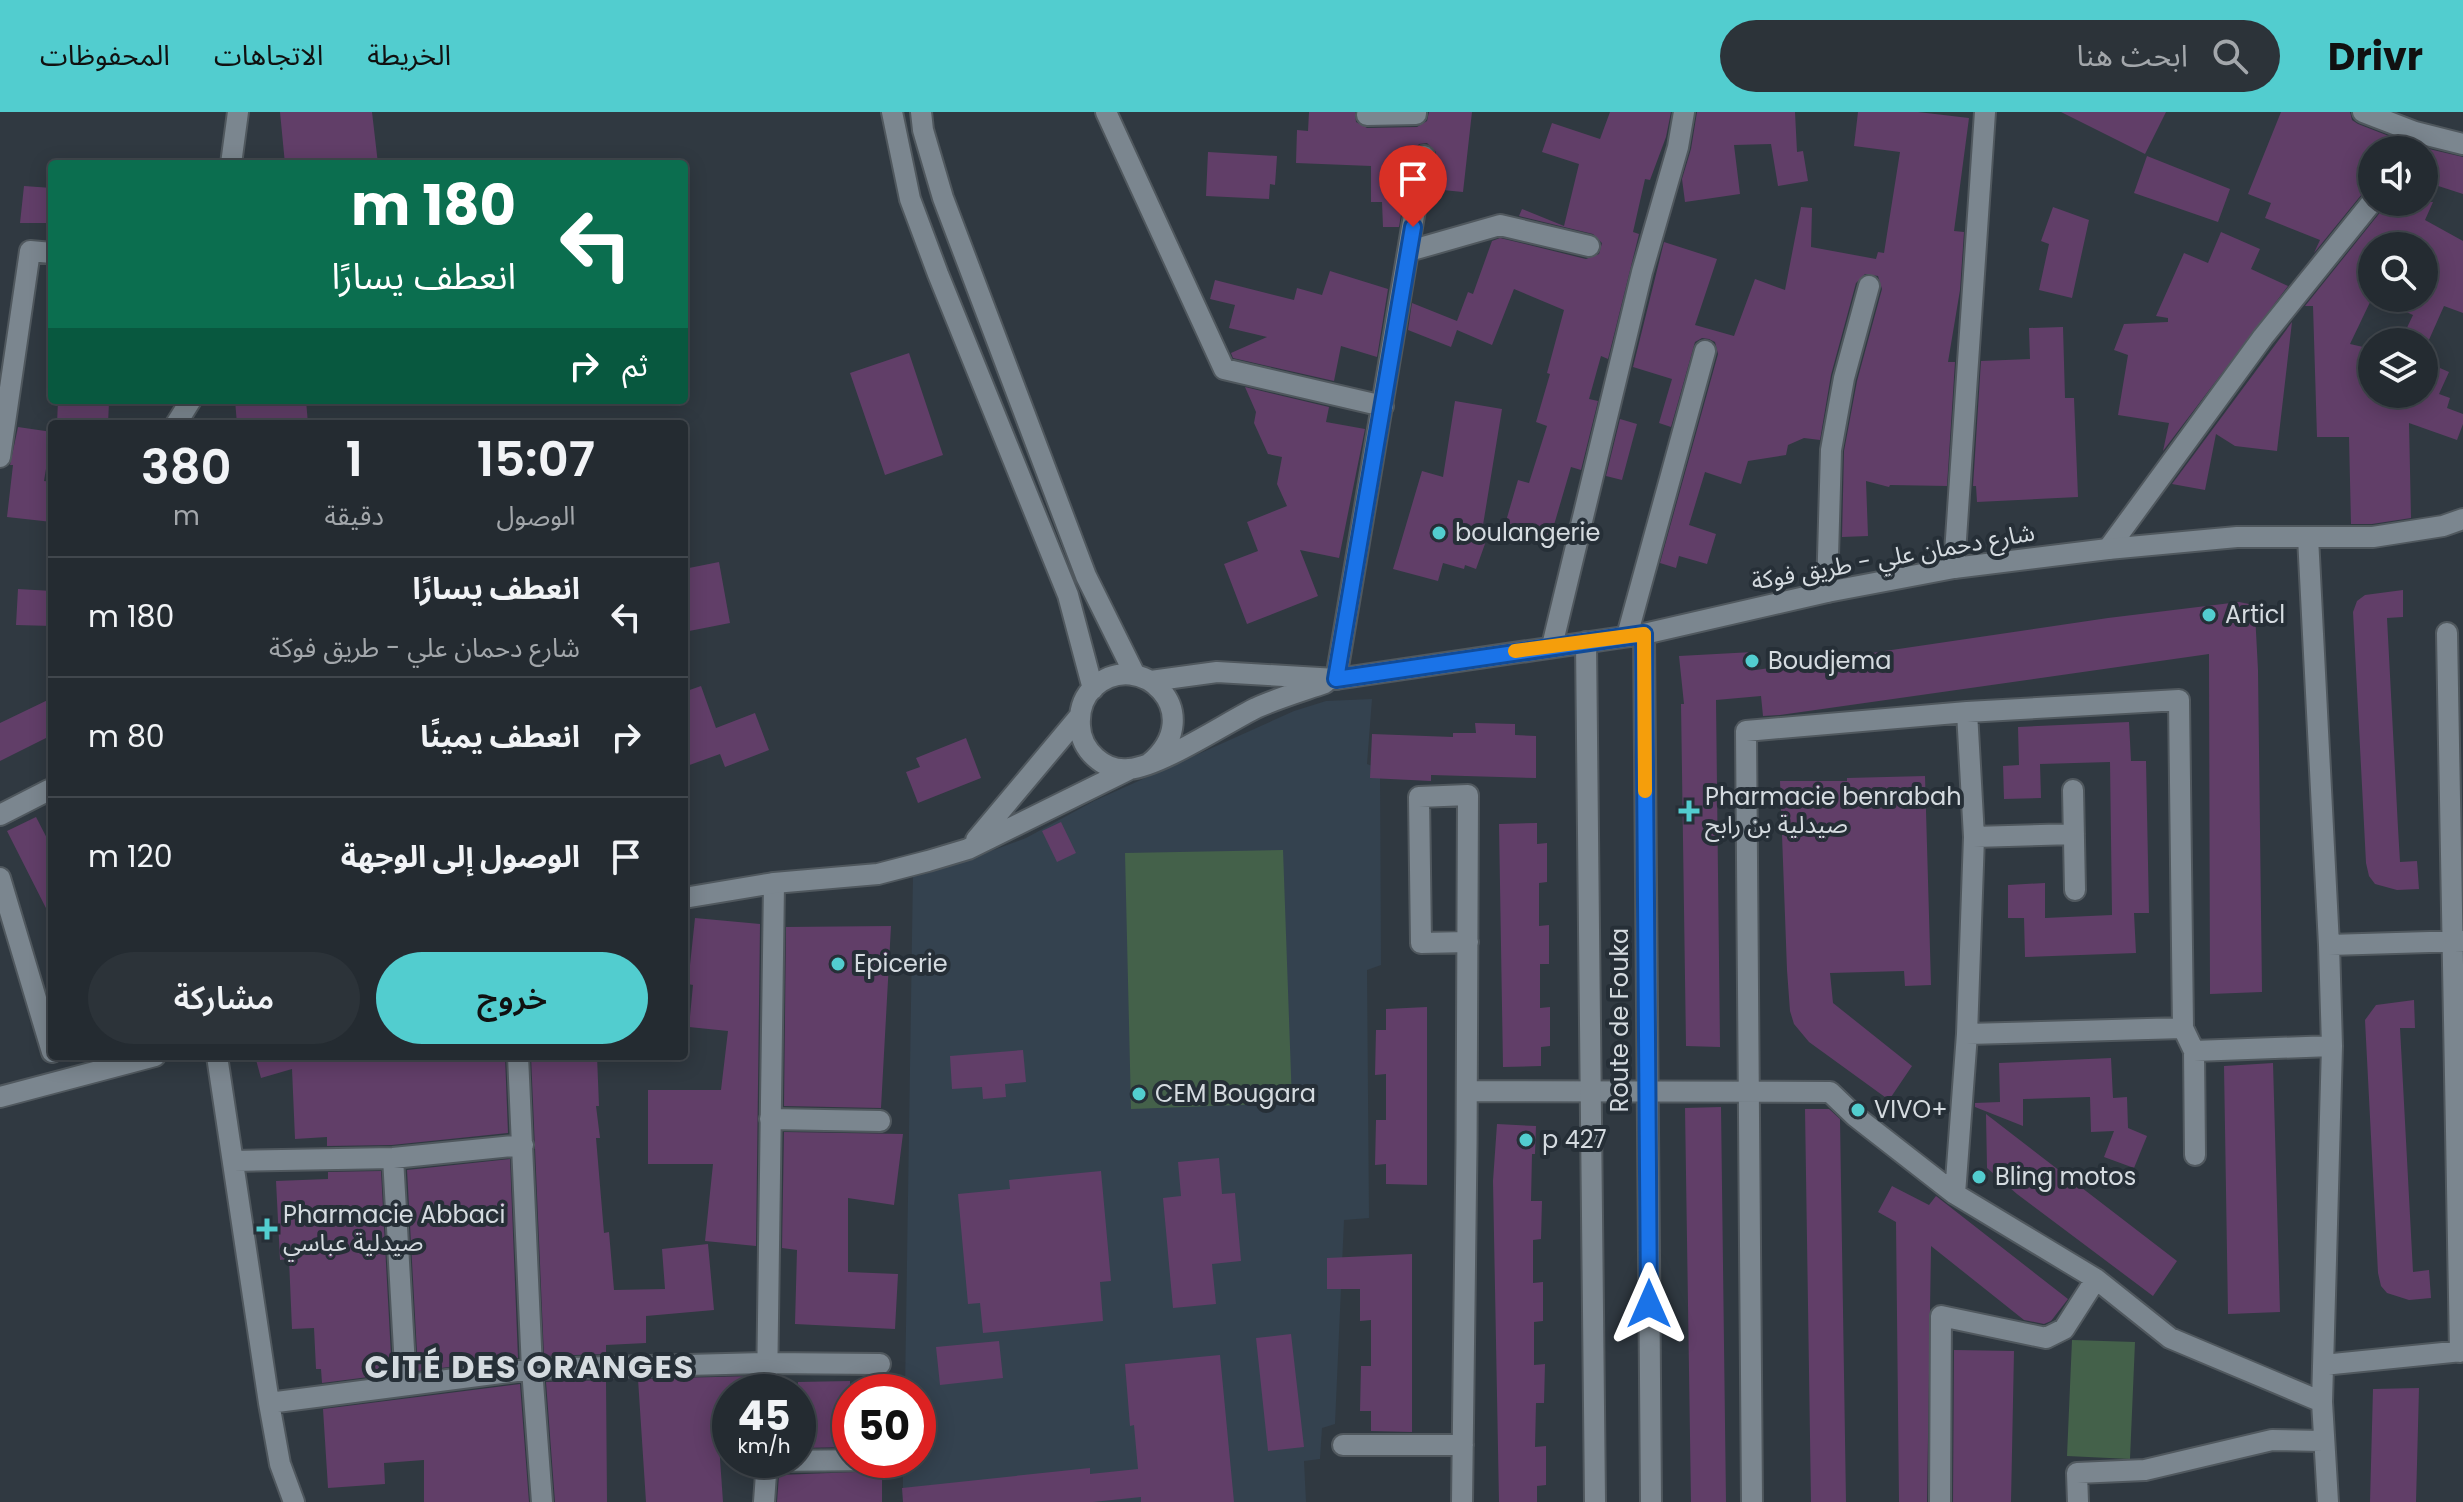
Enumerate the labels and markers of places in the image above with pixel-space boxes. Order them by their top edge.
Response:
pin [1379,145,1447,227]
place label: boulangerie [1455,516,1600,549]
marker: boulangerie [1430,524,1448,542]
place label: Articl [2225,598,2285,631]
marker: Articl [2200,606,2218,624]
place label: Boudjema [1768,644,1891,677]
marker: Boudjema [1743,652,1761,670]
place label: Pharmacie benrabah صيدلية بن رابح [1705,780,1962,842]
marker: Pharmacie benrabah صيدلية بن رابح [1680,802,1698,820]
place label: Epicerie [854,947,948,980]
marker: Epicerie [829,955,847,973]
place label: CEM Bougara [1155,1077,1316,1110]
marker: CEM Bougara [1130,1085,1148,1103]
place label: VIVO+ [1874,1093,1948,1126]
marker: VIVO+ [1849,1101,1867,1119]
place label: p 427 [1542,1123,1607,1156]
marker: p 427 [1517,1131,1535,1149]
place label: Bling motos [1995,1160,2136,1193]
marker: Bling motos [1970,1168,1988,1186]
place label: Pharmacie Abbaci صيدلية عباسي [283,1198,505,1262]
marker: Pharmacie Abbaci صيدلية عباسي [258,1220,276,1238]

